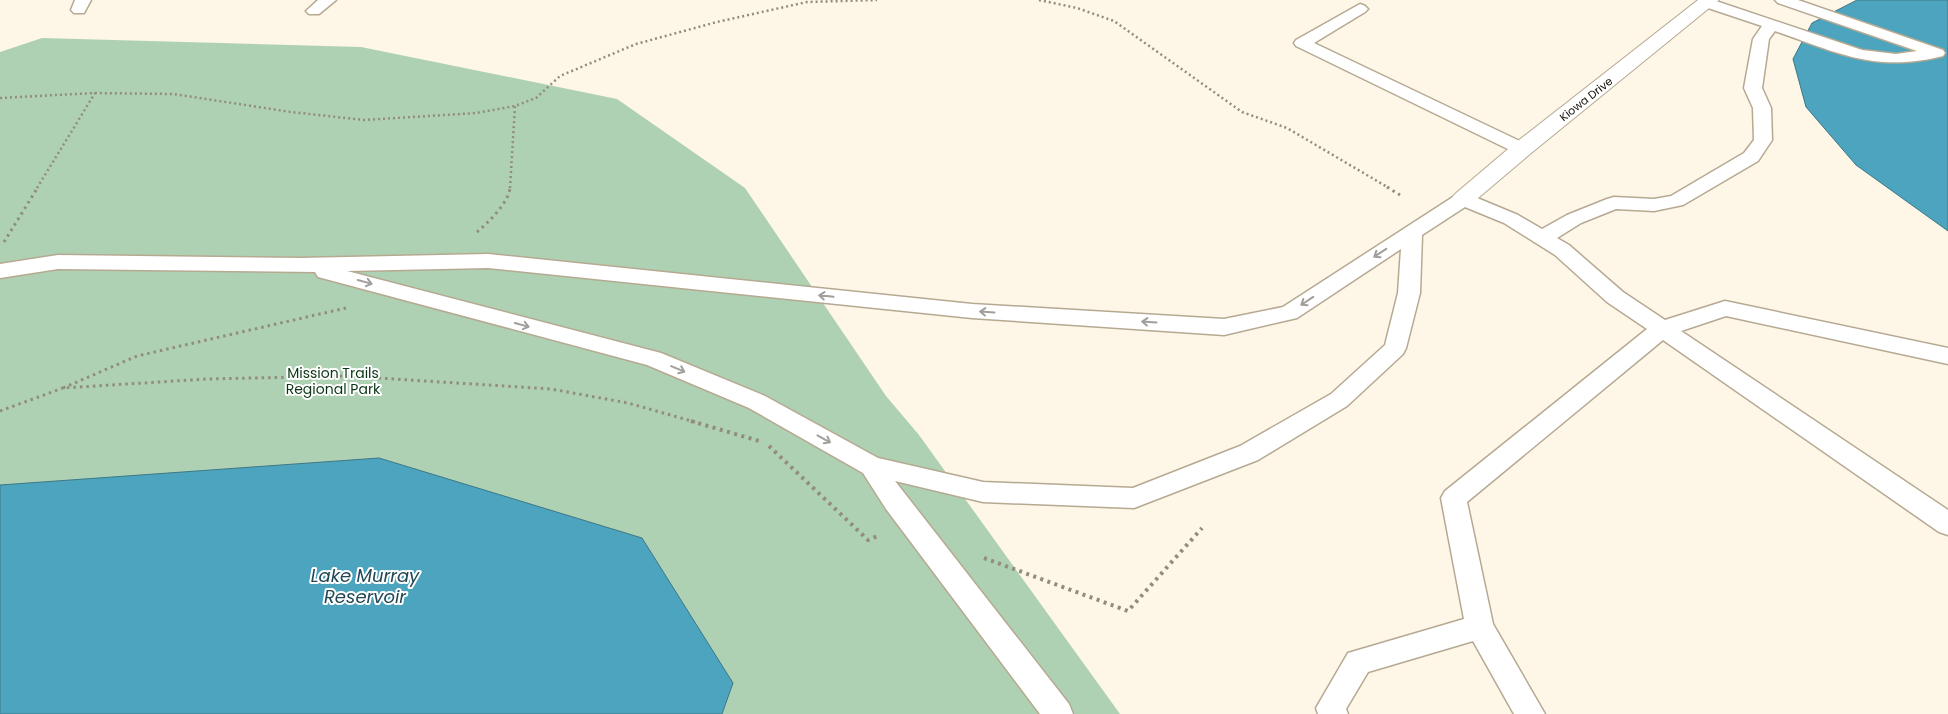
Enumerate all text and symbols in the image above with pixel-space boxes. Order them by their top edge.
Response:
street label: Kiowa Drive [1556,73,1616,125]
one-way arrow [1373,248,1387,258]
one-way arrow [357,278,373,288]
one-way arrow [818,291,834,301]
one-way arrow [1300,296,1314,306]
one-way arrow [980,307,996,316]
one-way arrow [1142,318,1158,327]
one-way arrow [513,321,529,330]
park label: Mission Trails Regional Park [286,363,381,399]
one-way arrow [670,365,685,374]
one-way arrow [817,435,831,445]
water label: Lake Murray Reservoir [311,563,420,609]

